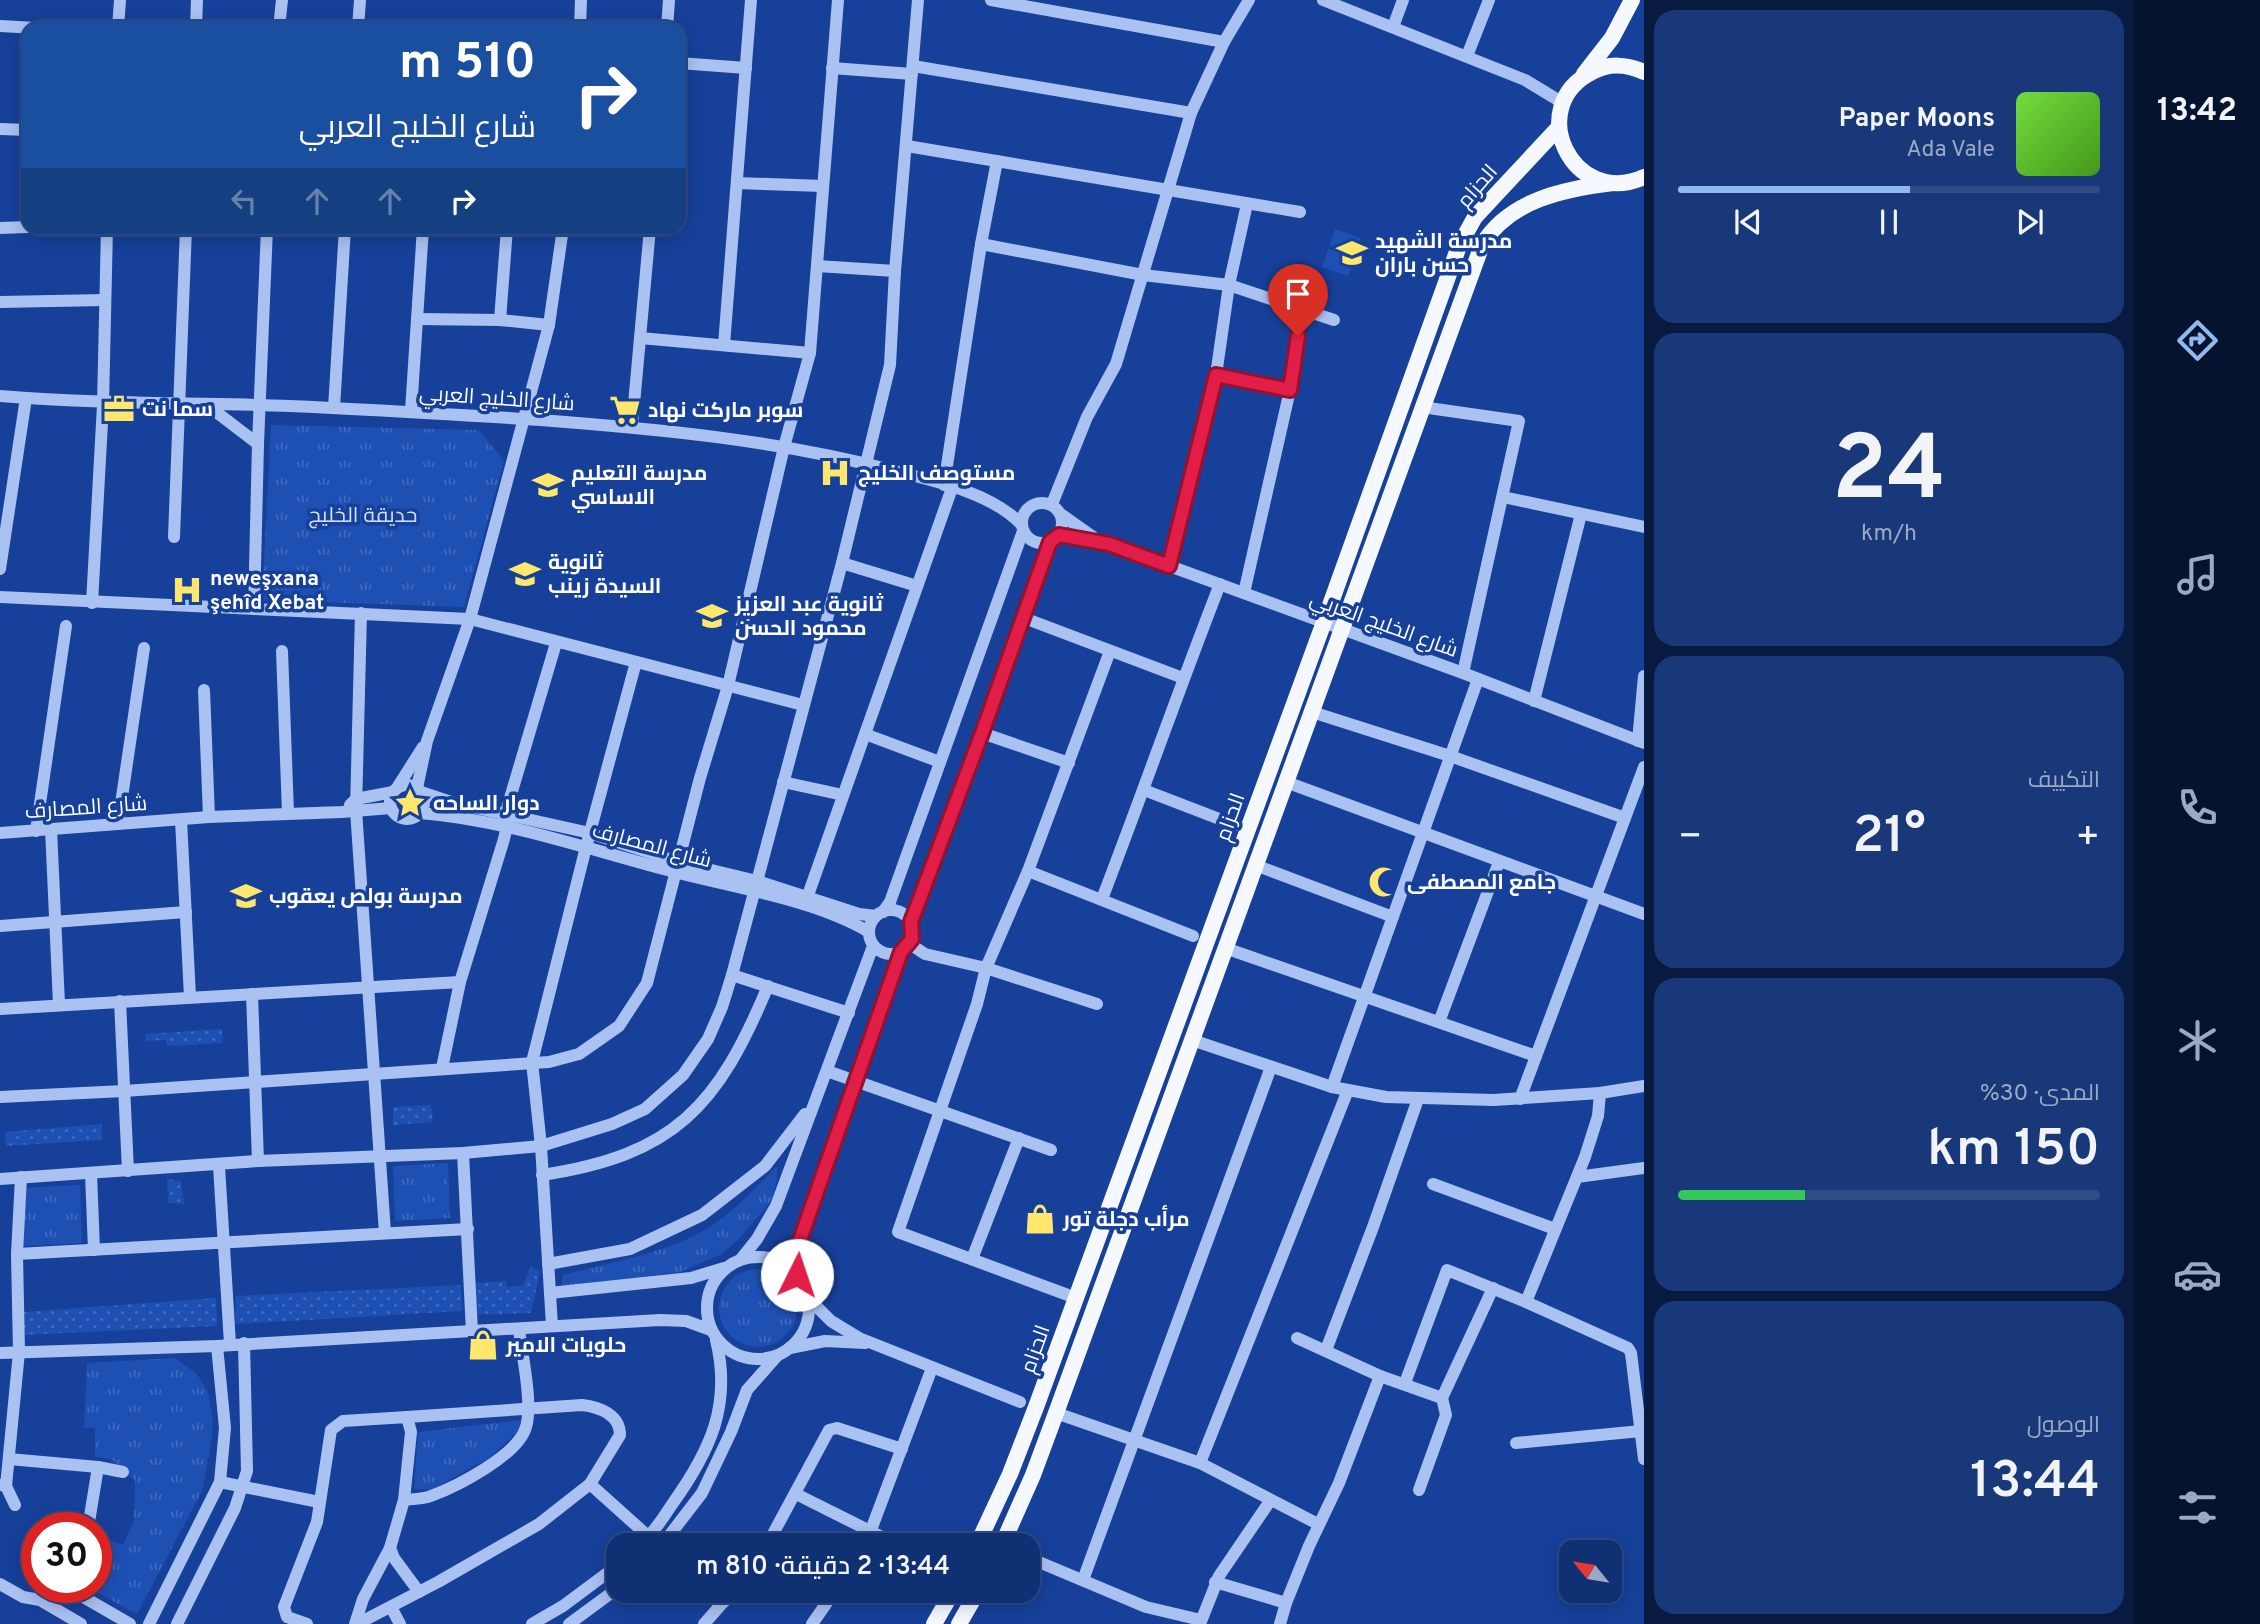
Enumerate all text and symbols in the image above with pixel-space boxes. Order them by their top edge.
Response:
text: 510 m [399,34,536,96]
icon: right [560,49,651,140]
text: 13:42 [2157,92,2237,132]
text: Paper Moons [1839,103,1995,136]
text: شارع الخليج العربي [299,109,536,149]
text: Ada Vale [1906,136,1995,165]
street label: الحزام [1452,160,1504,214]
icon: left [225,182,263,220]
icon: ahead [298,182,336,220]
icon: ahead [371,182,409,220]
icon: right [444,182,482,220]
icon: previous [1729,203,1767,241]
icon: pause [1870,203,1908,241]
icon: next [2011,203,2049,241]
place label: مدرسة الشهيد حسن باران [1375,229,1512,280]
school or university icon: مدرسة الشهيد حسن باران [1335,236,1369,270]
pin [1268,264,1328,336]
icon: arrive [1279,275,1317,313]
icon: directions [2173,316,2222,365]
street label: شارع الخليج العربي [418,381,575,419]
office icon: سما نت [102,392,136,426]
supermarket icon: سوبر ماركت نهاد [608,393,642,427]
place label: سما نت [142,397,213,424]
place label: سوبر ماركت نهاد [648,398,803,425]
text: 24 [1832,417,1946,532]
hospital icon: مستوصف الخليج [818,456,852,490]
place label: مدرسة التعليم الاساسي [571,461,707,513]
place label: مستوصف الخليج [858,461,1015,488]
school or university icon: مدرسة التعليم الاساسي [531,468,565,502]
park label: حديقة الخليج [309,503,417,530]
text: km/h [1861,520,1917,549]
place label: ثانوية السيدة زينب [548,550,661,601]
icon: music [2173,550,2222,599]
school or university icon: ثانوية السيدة زينب [508,557,542,591]
place label: neweşxana şehîd Xebat [210,566,324,617]
hospital icon: neweşxana şehîd Xebat [170,573,204,607]
street label: شارع الخليج العربي [1305,586,1461,666]
place label: ثانوية عبد العزيز محمود الحسن [734,592,883,643]
school or university icon: ثانوية عبد العزيز محمود الحسن [695,599,729,633]
text: التكييف [2028,767,2100,796]
icon: phone [2173,783,2222,832]
place icon: دوار الساحه [393,786,427,820]
street label: الحزام [1210,790,1253,845]
street label: شارع المصارف [24,791,148,826]
place label: دوار الساحه [433,791,540,818]
text: 21° [1852,805,1926,871]
text: − [1678,814,1703,863]
text: + [2075,814,2100,863]
street label: شارع المصارف [589,818,714,875]
mosque icon: جامع المصطفى [1367,865,1401,899]
place label: جامع المصطفى [1407,870,1556,897]
school or university icon: مدرسة بولص يعقوب [229,879,263,913]
place label: مدرسة بولص يعقوب [269,884,463,911]
icon: climate [2173,1016,2222,1065]
text: المدى · 30% [1980,1080,2100,1109]
text: 150 km [1927,1118,2100,1184]
shop icon: مرأب دجلة تور [1023,1202,1057,1236]
place label: مرأب دجلة تور [1062,1205,1190,1234]
position arrow [760,1238,834,1312]
icon: car [2173,1250,2222,1299]
street label: الحزام [1015,1322,1058,1377]
shop icon: حلويات الامير [466,1328,500,1362]
place label: حلويات الامير [505,1333,626,1360]
text: الوصول [2027,1412,2100,1441]
text: 13:44 [1970,1450,2100,1516]
icon: filters [2173,1483,2222,1532]
speed limit sign: 30 [21,1512,112,1603]
north arrow [1559,1540,1622,1603]
map controls [1559,1540,1622,1603]
text: 13:44 · 2 دقيقة · 810 m [696,1551,950,1584]

